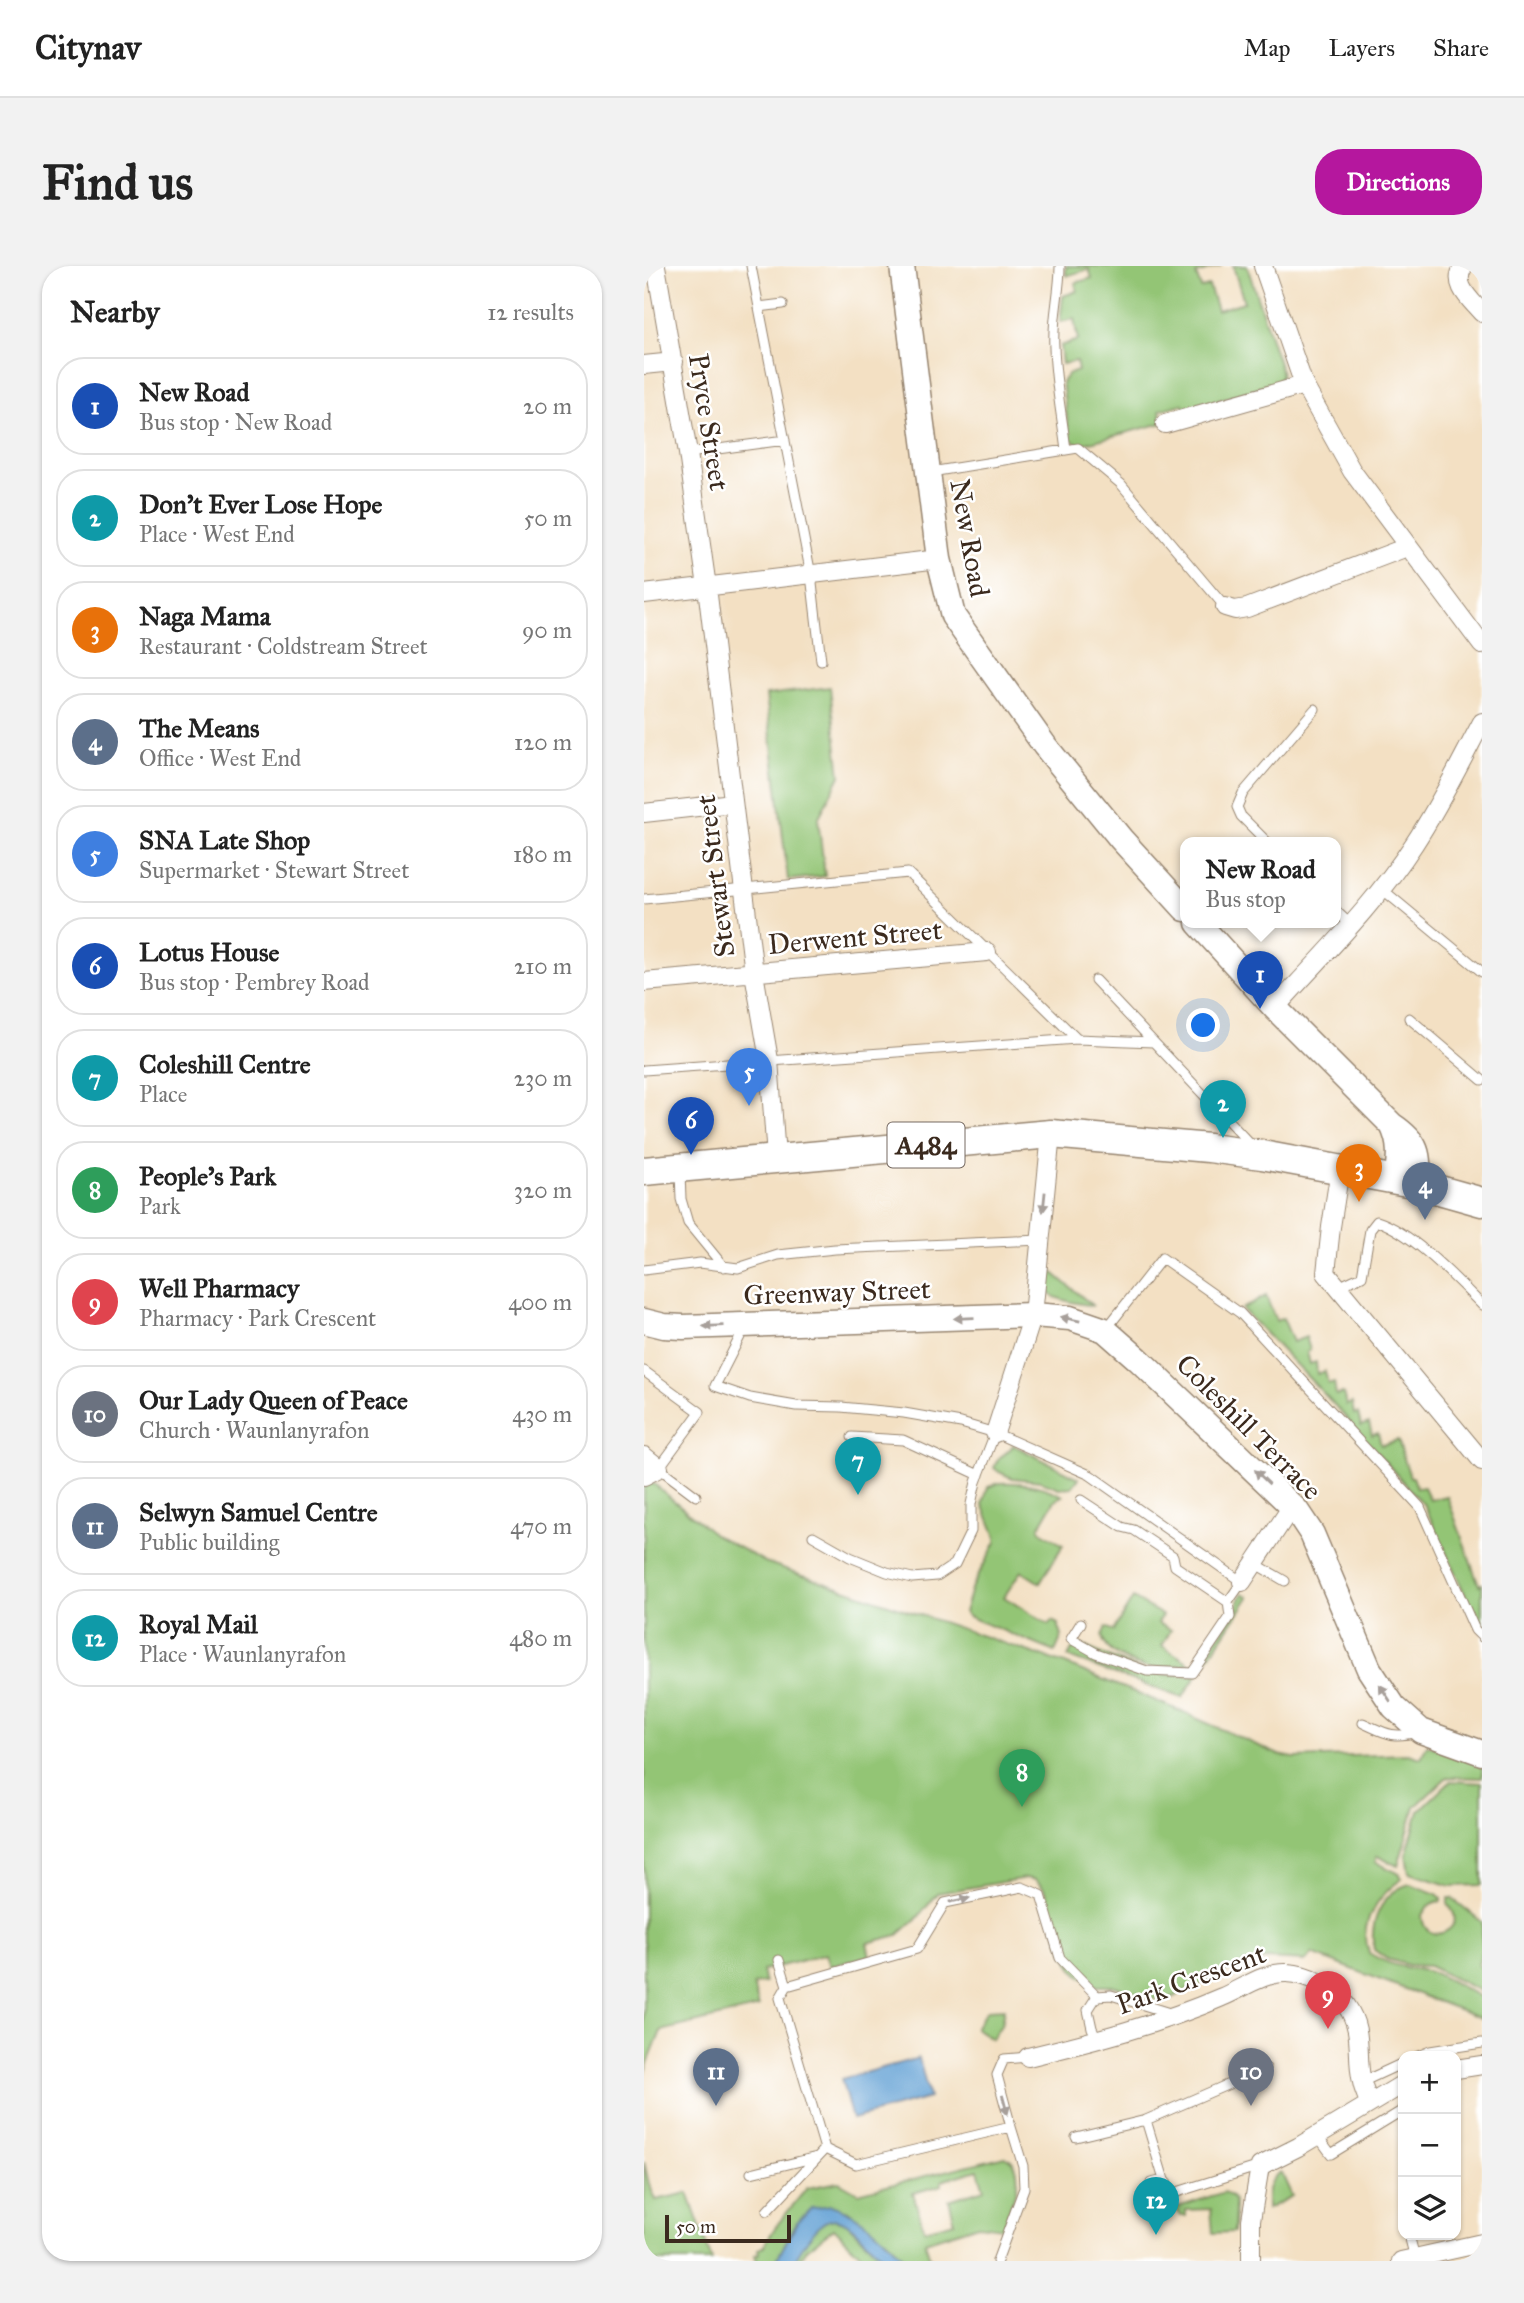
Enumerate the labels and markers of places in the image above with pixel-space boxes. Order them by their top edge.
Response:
pin: 1 [1237,951,1283,1009]
pin: 5 [726,1048,772,1106]
pin: 2 [1200,1080,1246,1138]
pin: 6 [668,1097,714,1155]
pin: 3 [1336,1144,1382,1202]
pin: 4 [1402,1162,1448,1220]
pin: 7 [835,1437,881,1495]
pin: 8 [999,1749,1045,1807]
pin: 9 [1305,1971,1351,2029]
pin: 11 [693,2048,739,2106]
pin: 10 [1228,2048,1274,2106]
pin: 12 [1133,2177,1179,2235]

